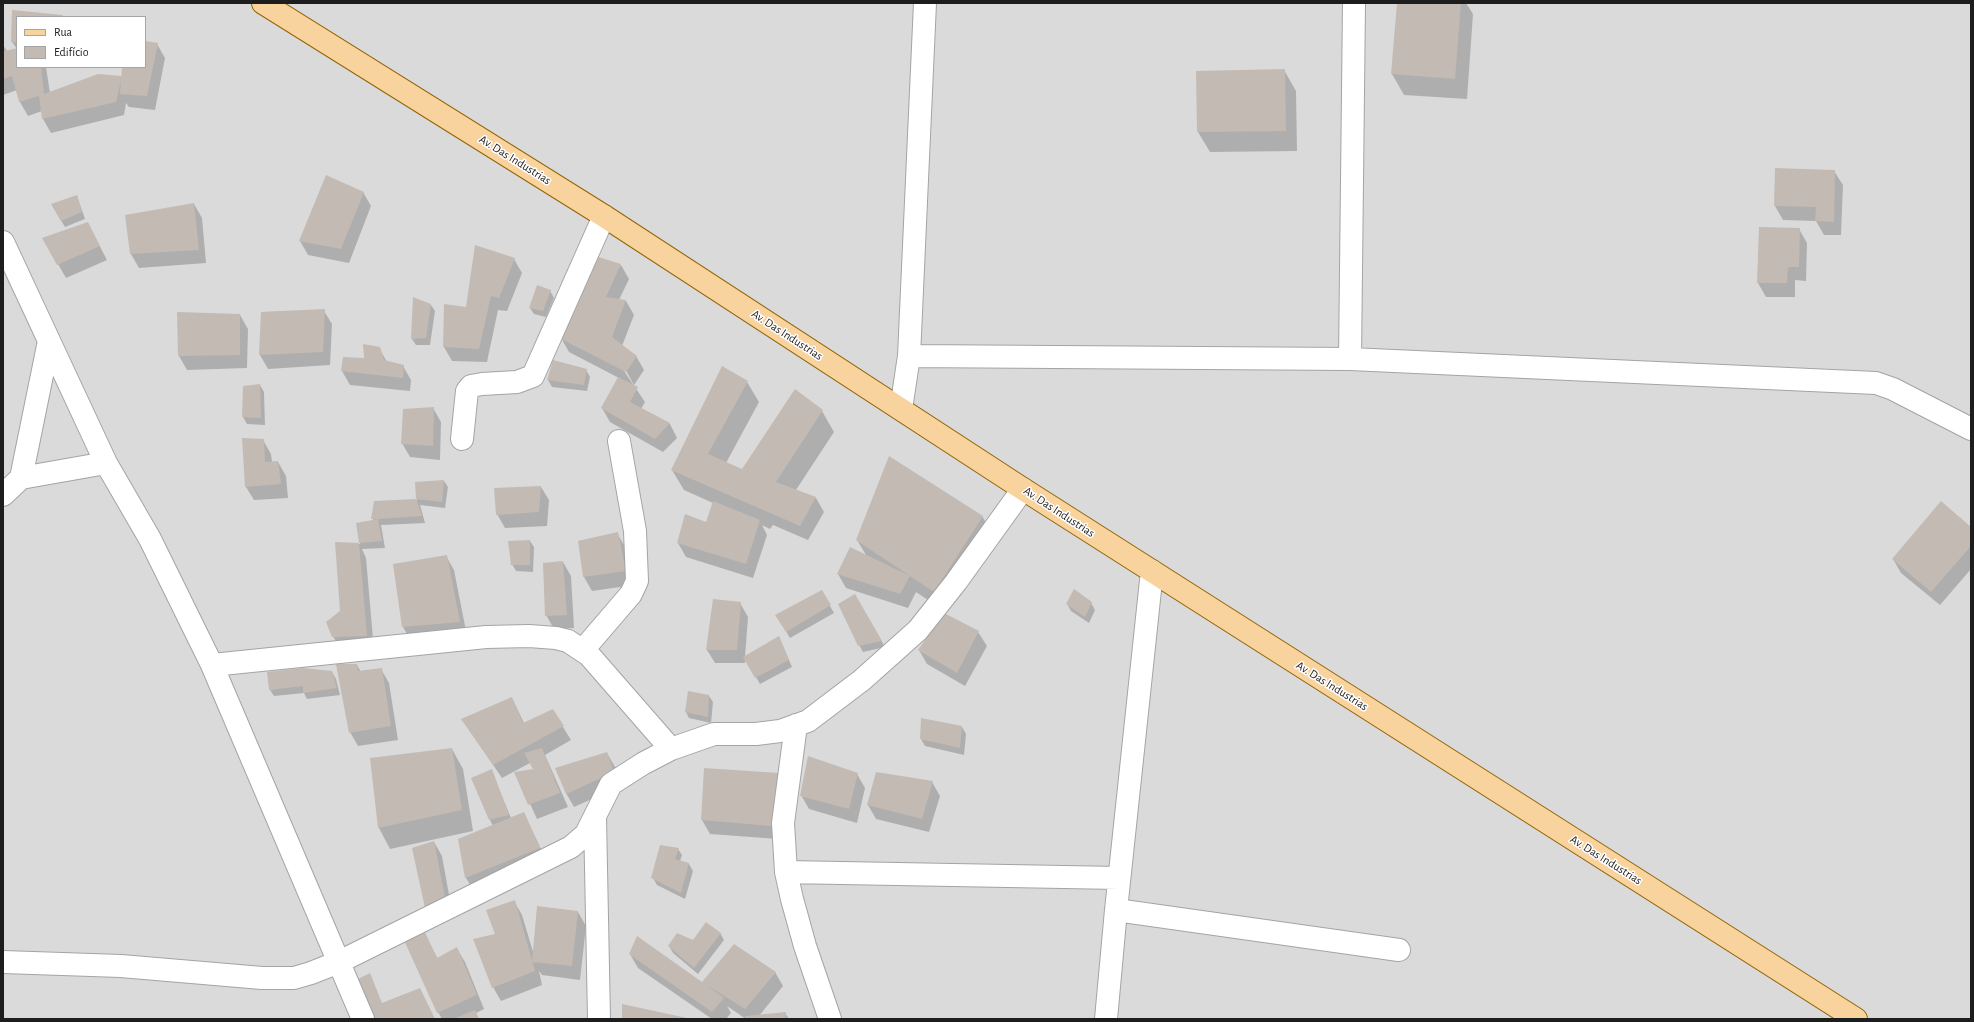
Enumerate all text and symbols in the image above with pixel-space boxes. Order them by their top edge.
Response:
legend [16,16,146,68]
text: Rua [54,26,72,38]
text: Edifício [54,46,89,58]
street label: Av. Das Industrias [476,132,554,188]
street label: Av. Das Industrias [749,307,825,363]
street label: Av. Das Industrias [1021,484,1097,540]
street label: Av. Das Industrias [1293,658,1371,714]
street label: Av. Das Industrias [1567,832,1645,888]

